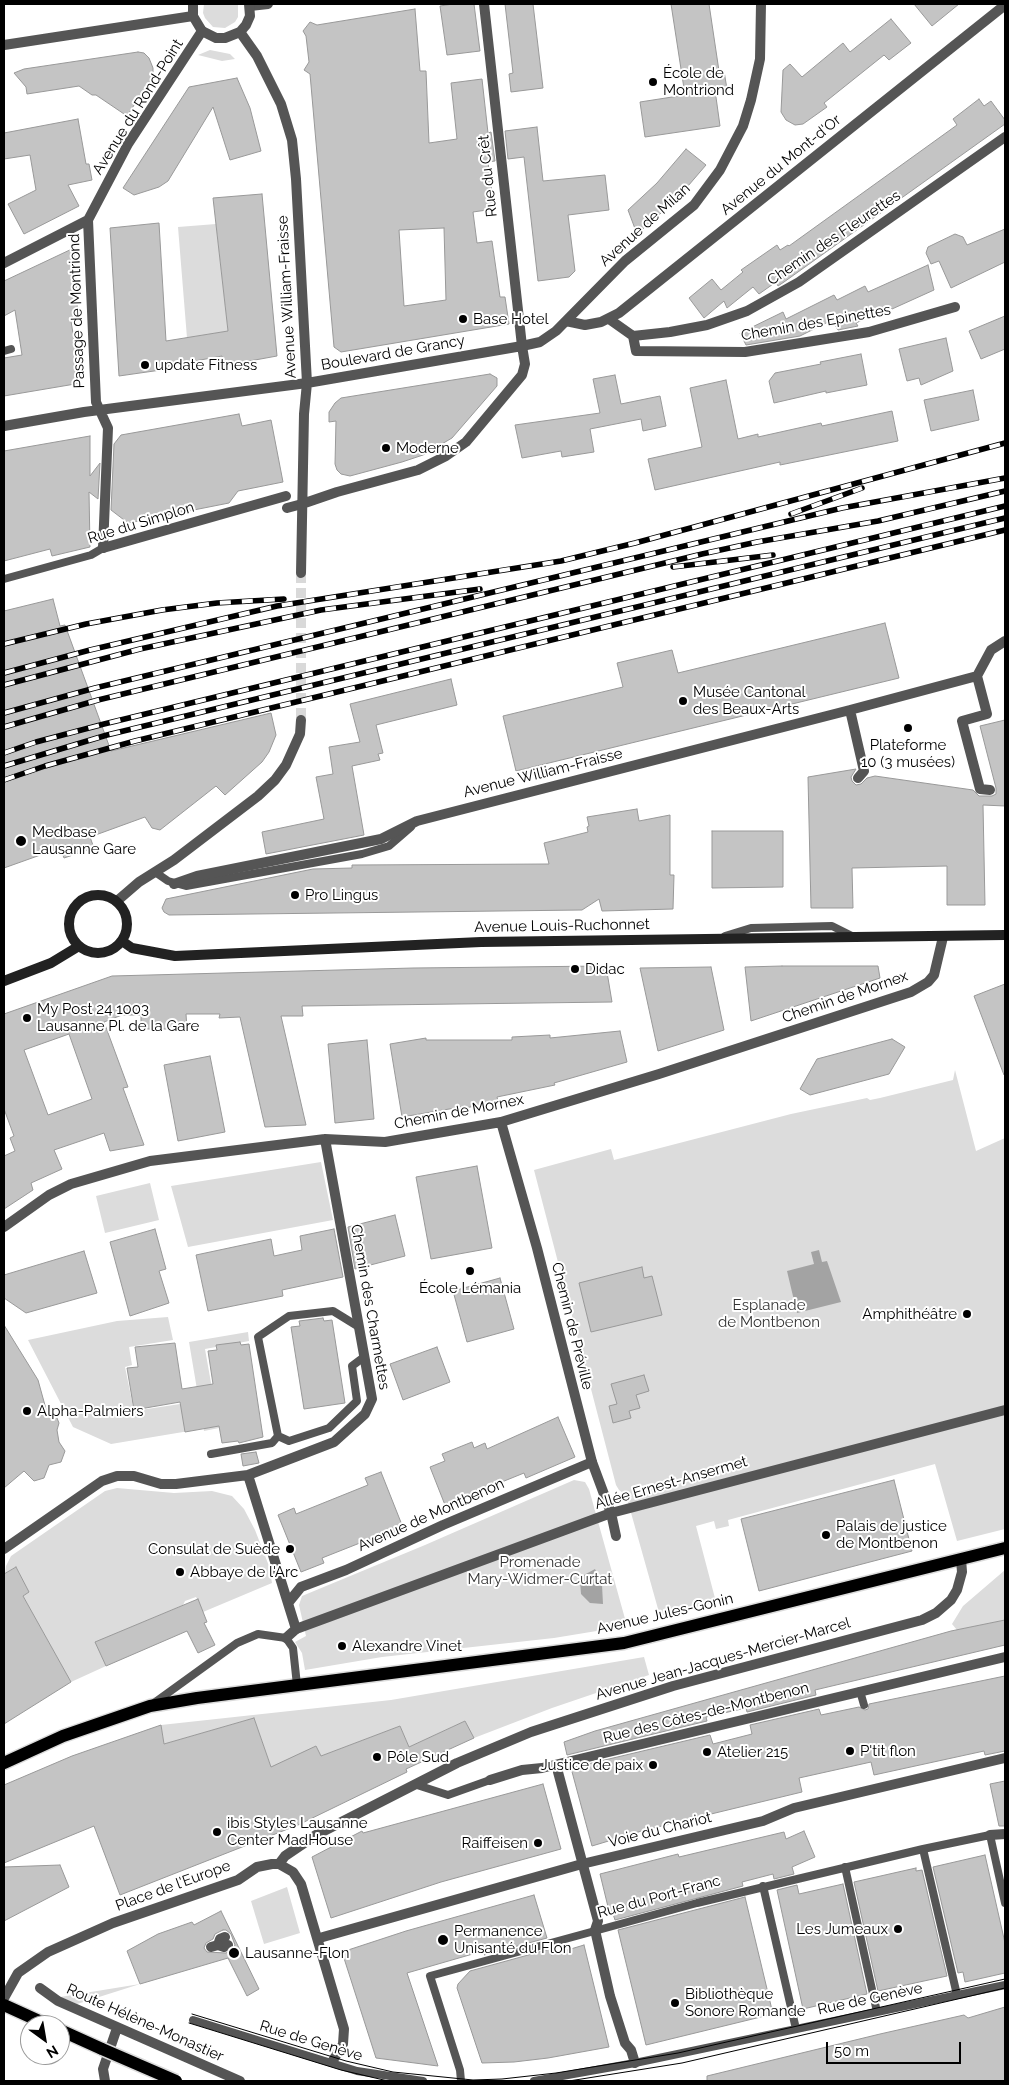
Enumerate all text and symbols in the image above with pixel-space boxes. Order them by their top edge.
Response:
street label: Avenue du Rond-Point [89,36,187,178]
place label: École de Montriond [663,64,734,99]
marker: École de Montriond [647,76,659,88]
street label: Avenue du Mont-d'Or [717,111,845,219]
street label: Rue du Crêt [475,134,501,218]
street label: Avenue de Milan [596,180,694,270]
street label: Chemin des Fleurettes [764,187,904,289]
street label: Avenue William-Fraisse [274,215,300,379]
street label: Passage de Montriond [65,233,89,389]
street label: Chemin des Epinettes [740,301,892,345]
place label: Base Hotel [473,310,549,328]
marker: Base Hotel [457,313,469,325]
street label: Boulevard de Grancy [320,331,466,375]
place label: update Fitness [155,356,257,374]
marker: update Fitness [139,359,151,371]
place label: Moderne [396,439,459,457]
marker: Moderne [380,442,392,454]
street label: Rue du Simplon [86,498,196,548]
place label: Musée Cantonal des Beaux-Arts [693,683,806,718]
marker: Musée Cantonal des Beaux-Arts [677,695,689,707]
marker: Plateforme 10 (3 musées) [902,722,914,734]
place label: Plateforme 10 (3 musées) [861,736,955,771]
street label: Avenue William-Fraisse [462,745,624,801]
place label: Medbase Lausanne Gare [32,823,136,858]
marker: Medbase Lausanne Gare [14,834,28,848]
place label: Pro Lingus [305,886,378,904]
marker: Pro Lingus [289,889,301,901]
street label: Avenue Louis-Ruchonnet [474,915,650,937]
place label: Didac [585,960,625,978]
marker: Didac [569,963,581,975]
street label: Chemin de Mornex [780,967,910,1027]
place label: My Post 24 1003 Lausanne Pl. de la Gare [37,1000,199,1035]
marker: My Post 24 1003 Lausanne Pl. de la Gare [21,1012,33,1024]
street label: Chemin de Mornex [393,1091,525,1133]
street label: Chemin des Charmettes [347,1223,393,1391]
street label: Chemin de Préville [547,1260,597,1392]
marker: École Lémania [464,1265,476,1277]
place label: École Lémania [419,1279,521,1297]
park label: Esplanade de Montbenon [718,1296,820,1331]
place label: Amphithéâtre [862,1305,957,1323]
marker: Amphithéâtre [961,1308,973,1320]
place label: Alpha-Palmiers [37,1402,144,1420]
marker: Alpha-Palmiers [21,1405,33,1417]
street label: Allée Ernest-Ansermet [593,1453,749,1513]
street label: Avenue de Montbenon [355,1475,507,1555]
place label: Palais de justice de Montbenon [836,1517,947,1552]
marker: Palais de justice de Montbenon [820,1529,832,1541]
place label: Consulat de Suède [148,1540,280,1558]
marker: Consulat de Suède [284,1543,296,1555]
park label: Promenade Mary-Widmer-Curtat [468,1553,612,1588]
place label: Abbaye de l'Arc [190,1563,298,1581]
marker: Abbaye de l'Arc [174,1566,186,1578]
street label: Avenue Jules-Gonin [595,1590,735,1638]
street label: Avenue Jean-Jacques-Mercier-Marcel [593,1614,853,1704]
place label: Alexandre Vinet [352,1637,462,1655]
marker: Alexandre Vinet [336,1640,348,1652]
street label: Rue des Côtes-de-Montbenon [601,1679,811,1747]
place label: P'tit flon [860,1742,916,1760]
place label: Atelier 215 [717,1743,788,1761]
marker: P'tit flon [844,1745,856,1757]
marker: Atelier 215 [701,1746,713,1758]
place label: Pôle Sud [387,1748,449,1766]
marker: Pôle Sud [371,1751,383,1763]
place label: Justice de paix [540,1756,643,1774]
marker: Justice de paix [647,1759,659,1771]
street label: Voie du Chariot [607,1808,713,1852]
place label: ibis Styles Lausanne Center MadHouse [227,1814,367,1849]
marker: ibis Styles Lausanne Center MadHouse [211,1826,223,1838]
place label: Raiffeisen [462,1834,528,1852]
marker: Raiffeisen [532,1837,544,1849]
street label: Place de l'Europe [113,1857,233,1915]
street label: Rue du Port-Franc [596,1872,722,1922]
place label: Les Jumeaux [796,1920,888,1938]
place label: Permanence Unisanté du Flon [454,1922,572,1957]
marker: Les Jumeaux [892,1923,904,1935]
marker: Permanence Unisanté du Flon [436,1933,450,1947]
place label: Lausanne-Flon [245,1944,349,1962]
marker: Lausanne-Flon [227,1946,241,1960]
street label: Rue de Genève [816,1979,924,2019]
street label: Route Hélène-Monastier [64,1980,226,2066]
place label: Bibliothèque Sonore Romande [685,1985,806,2020]
marker: Bibliothèque Sonore Romande [669,1997,681,2009]
north arrow [20,2015,70,2065]
street label: Rue de Genève [257,2017,365,2065]
scale bar [829,2032,964,2064]
text: N [44,2042,61,2061]
text: 50 m [834,2042,869,2060]

